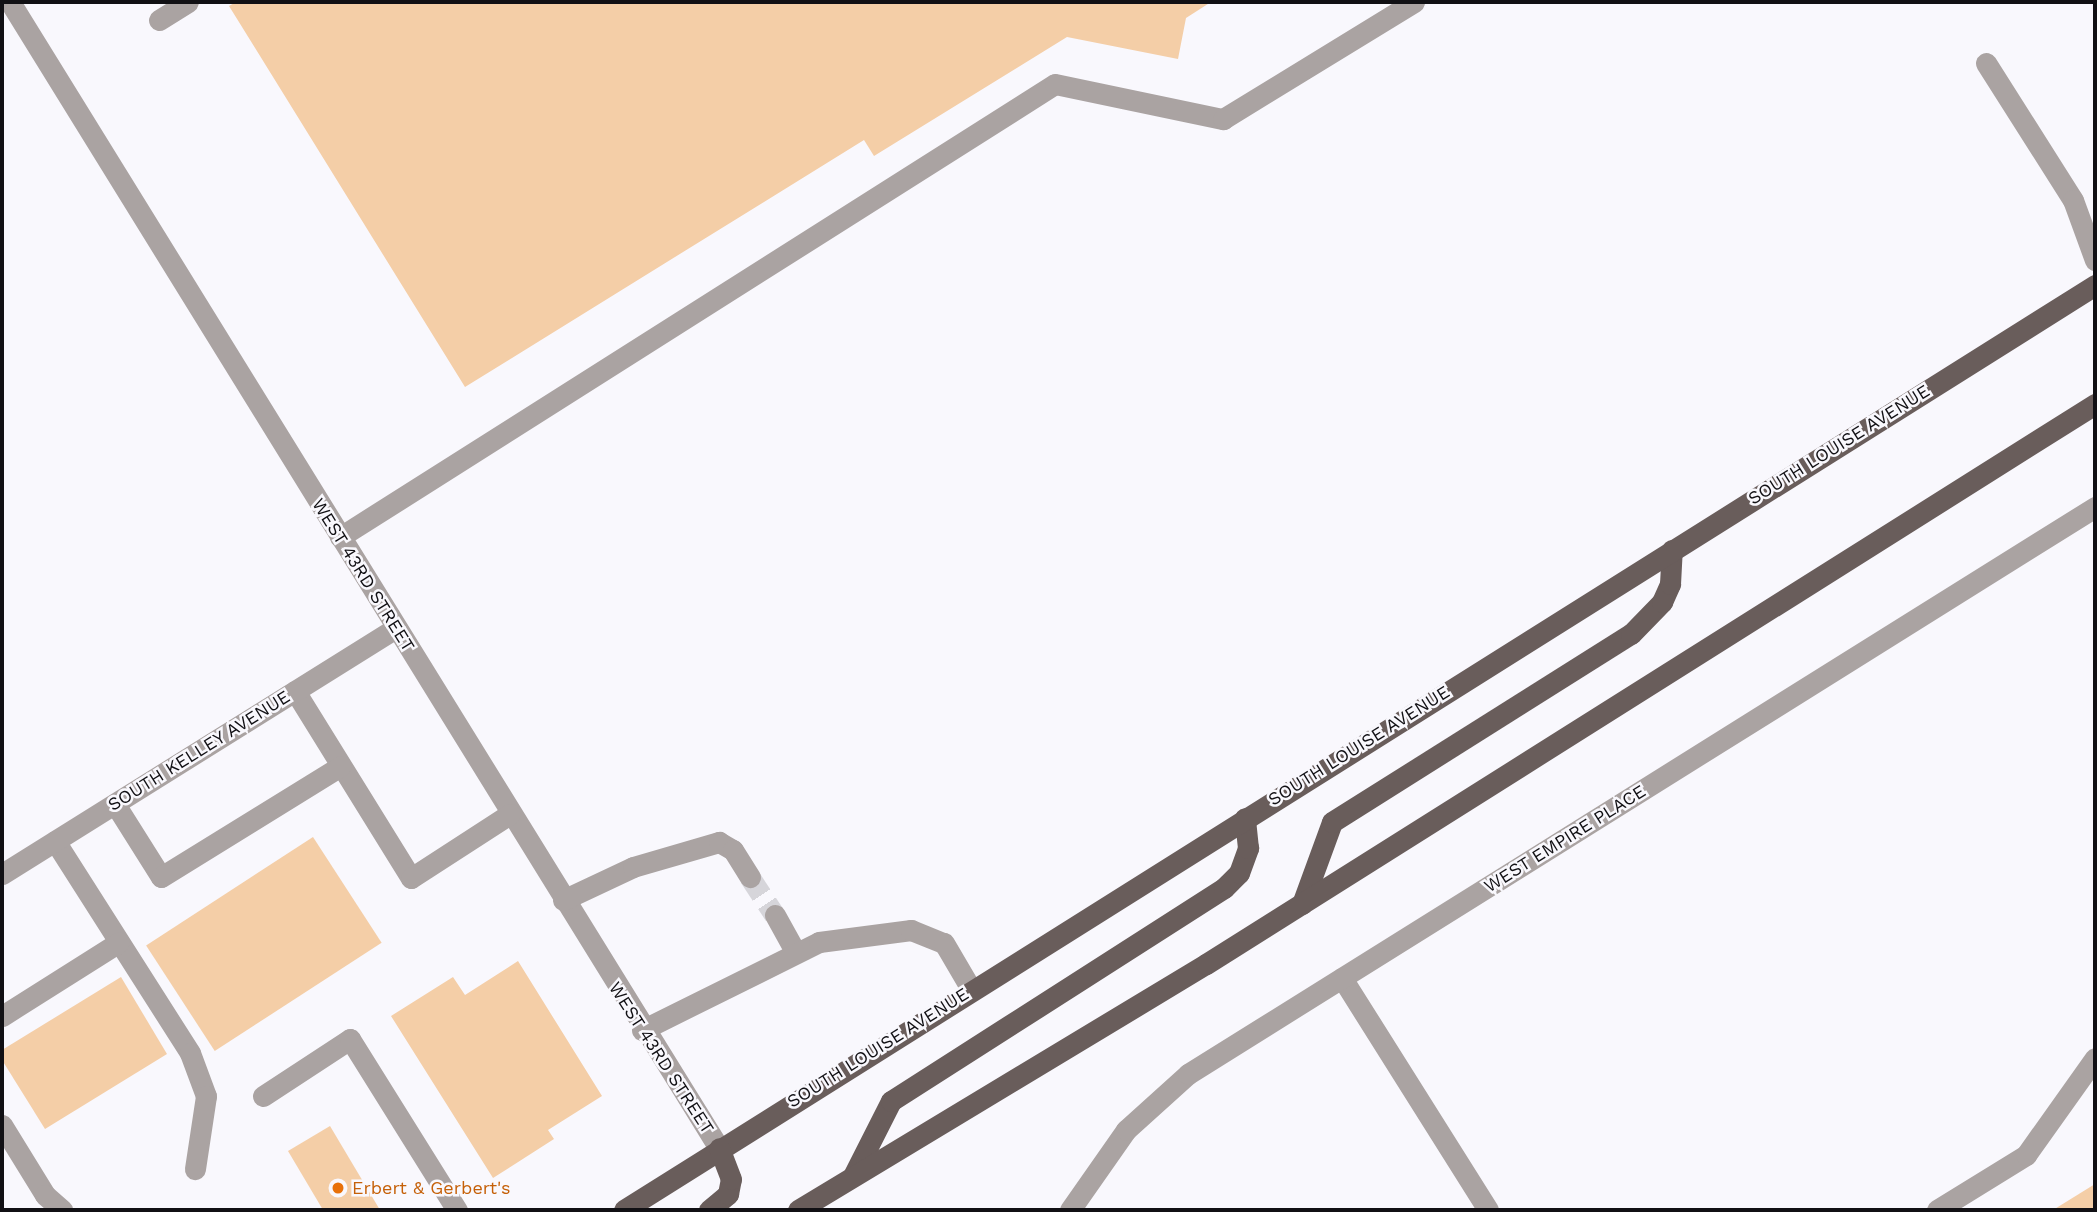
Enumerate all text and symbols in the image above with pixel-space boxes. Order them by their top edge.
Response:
street label: SOUTH LOUISE AVENUE [1744,380,1934,510]
street label: WEST 43RD STREET [307,494,419,656]
street label: SOUTH LOUISE AVENUE [1264,681,1454,811]
street label: SOUTH KELLEY AVENUE [103,686,295,816]
street label: WEST EMPIRE PLACE [1480,780,1650,898]
street label: WEST 43RD STREET [604,978,718,1138]
street label: SOUTH LOUISE AVENUE [783,983,973,1113]
place label: Erbert & Gerbert's [352,1177,511,1199]
marker: Erbert & Gerbert's [330,1180,346,1196]

